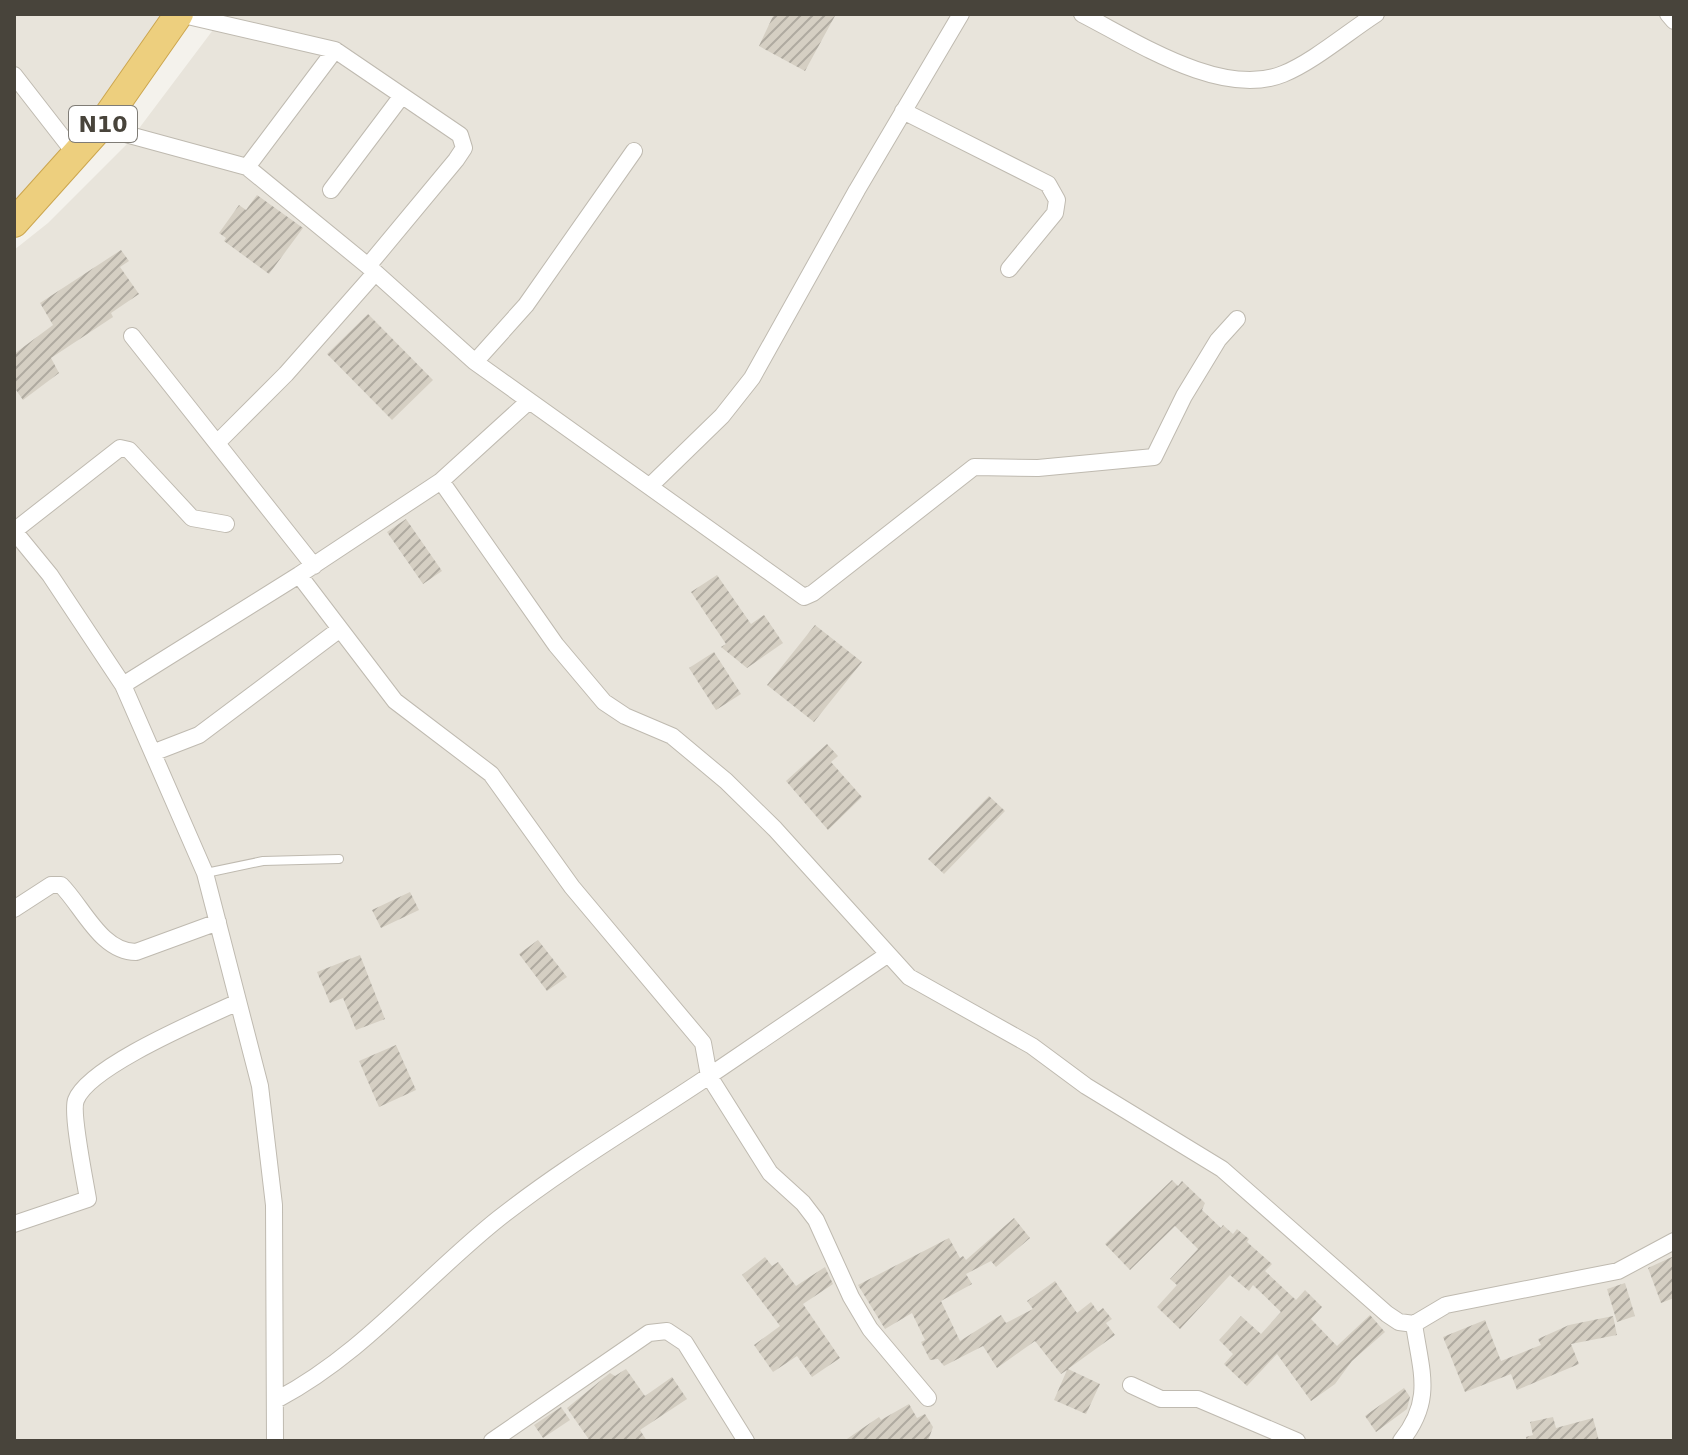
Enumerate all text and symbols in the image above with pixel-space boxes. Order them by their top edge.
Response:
road number: N10 [69,106,137,142]

